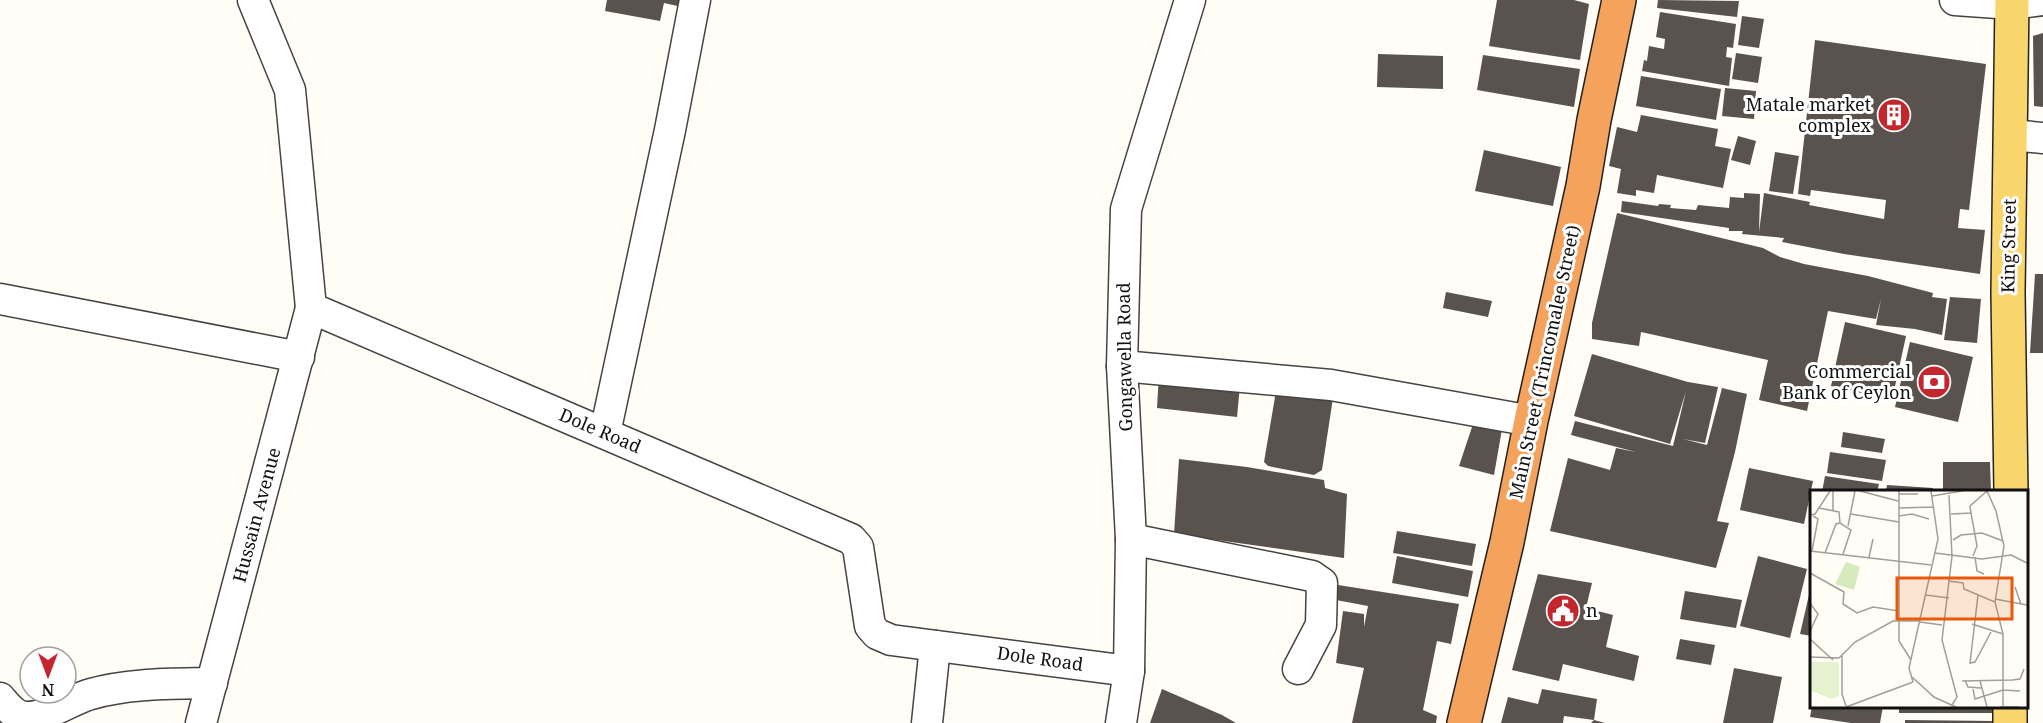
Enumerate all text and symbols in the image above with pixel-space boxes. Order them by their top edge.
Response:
place label: Matale market complex [1746,92,1872,137]
building icon: Matale market complex [1876,97,1912,133]
street label: King Street [1995,199,2021,293]
street label: Main Street (Trincomalee Street) [1503,223,1585,501]
street label: Gongawella Road [1111,282,1137,432]
place label: Commercial Bank of Ceylon [1782,359,1911,404]
bank icon: Commercial Bank of Ceylon [1916,364,1952,400]
street label: Dole Road [556,402,645,458]
street label: Hussain Avenue [227,445,286,585]
inset map [1810,490,2028,708]
public building icon: n [1545,593,1581,629]
place label: n [1586,598,1598,622]
street label: Dole Road [996,640,1085,676]
north arrow [18,645,78,705]
text: N [41,679,54,701]

